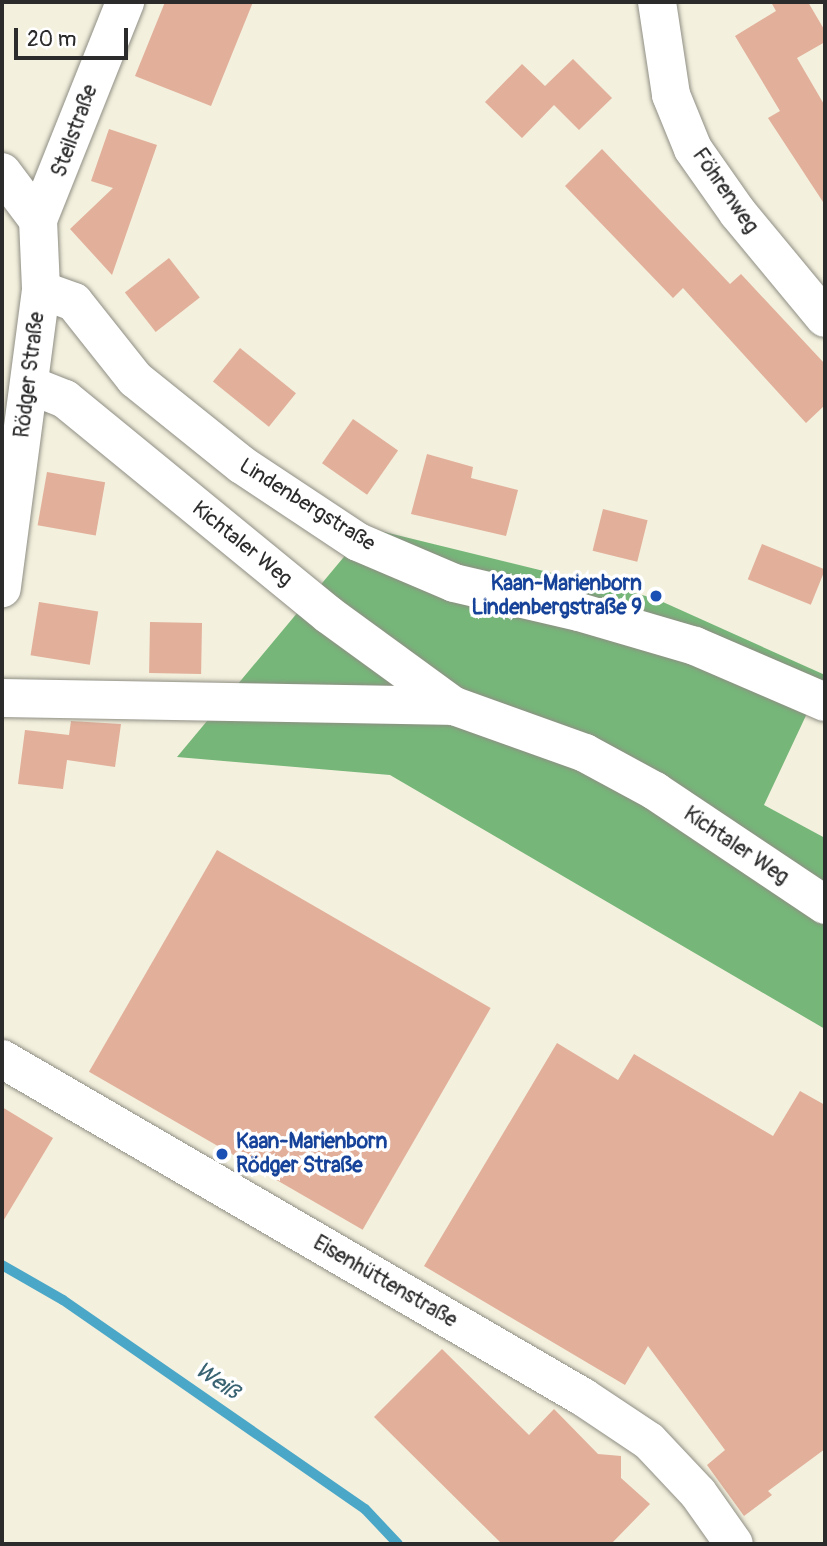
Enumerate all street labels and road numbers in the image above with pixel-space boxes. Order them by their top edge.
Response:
street label: Steilstraße [47,81,103,181]
street label: Föhrenweg [687,144,763,238]
street label: Rödger Straße [10,311,50,439]
street label: Lindenbergstraße [235,453,379,557]
street label: Kichtaler Weg [187,496,297,592]
street label: Kichtaler Weg [679,802,793,890]
street label: Eisenhüttenstraße [309,1231,461,1333]

